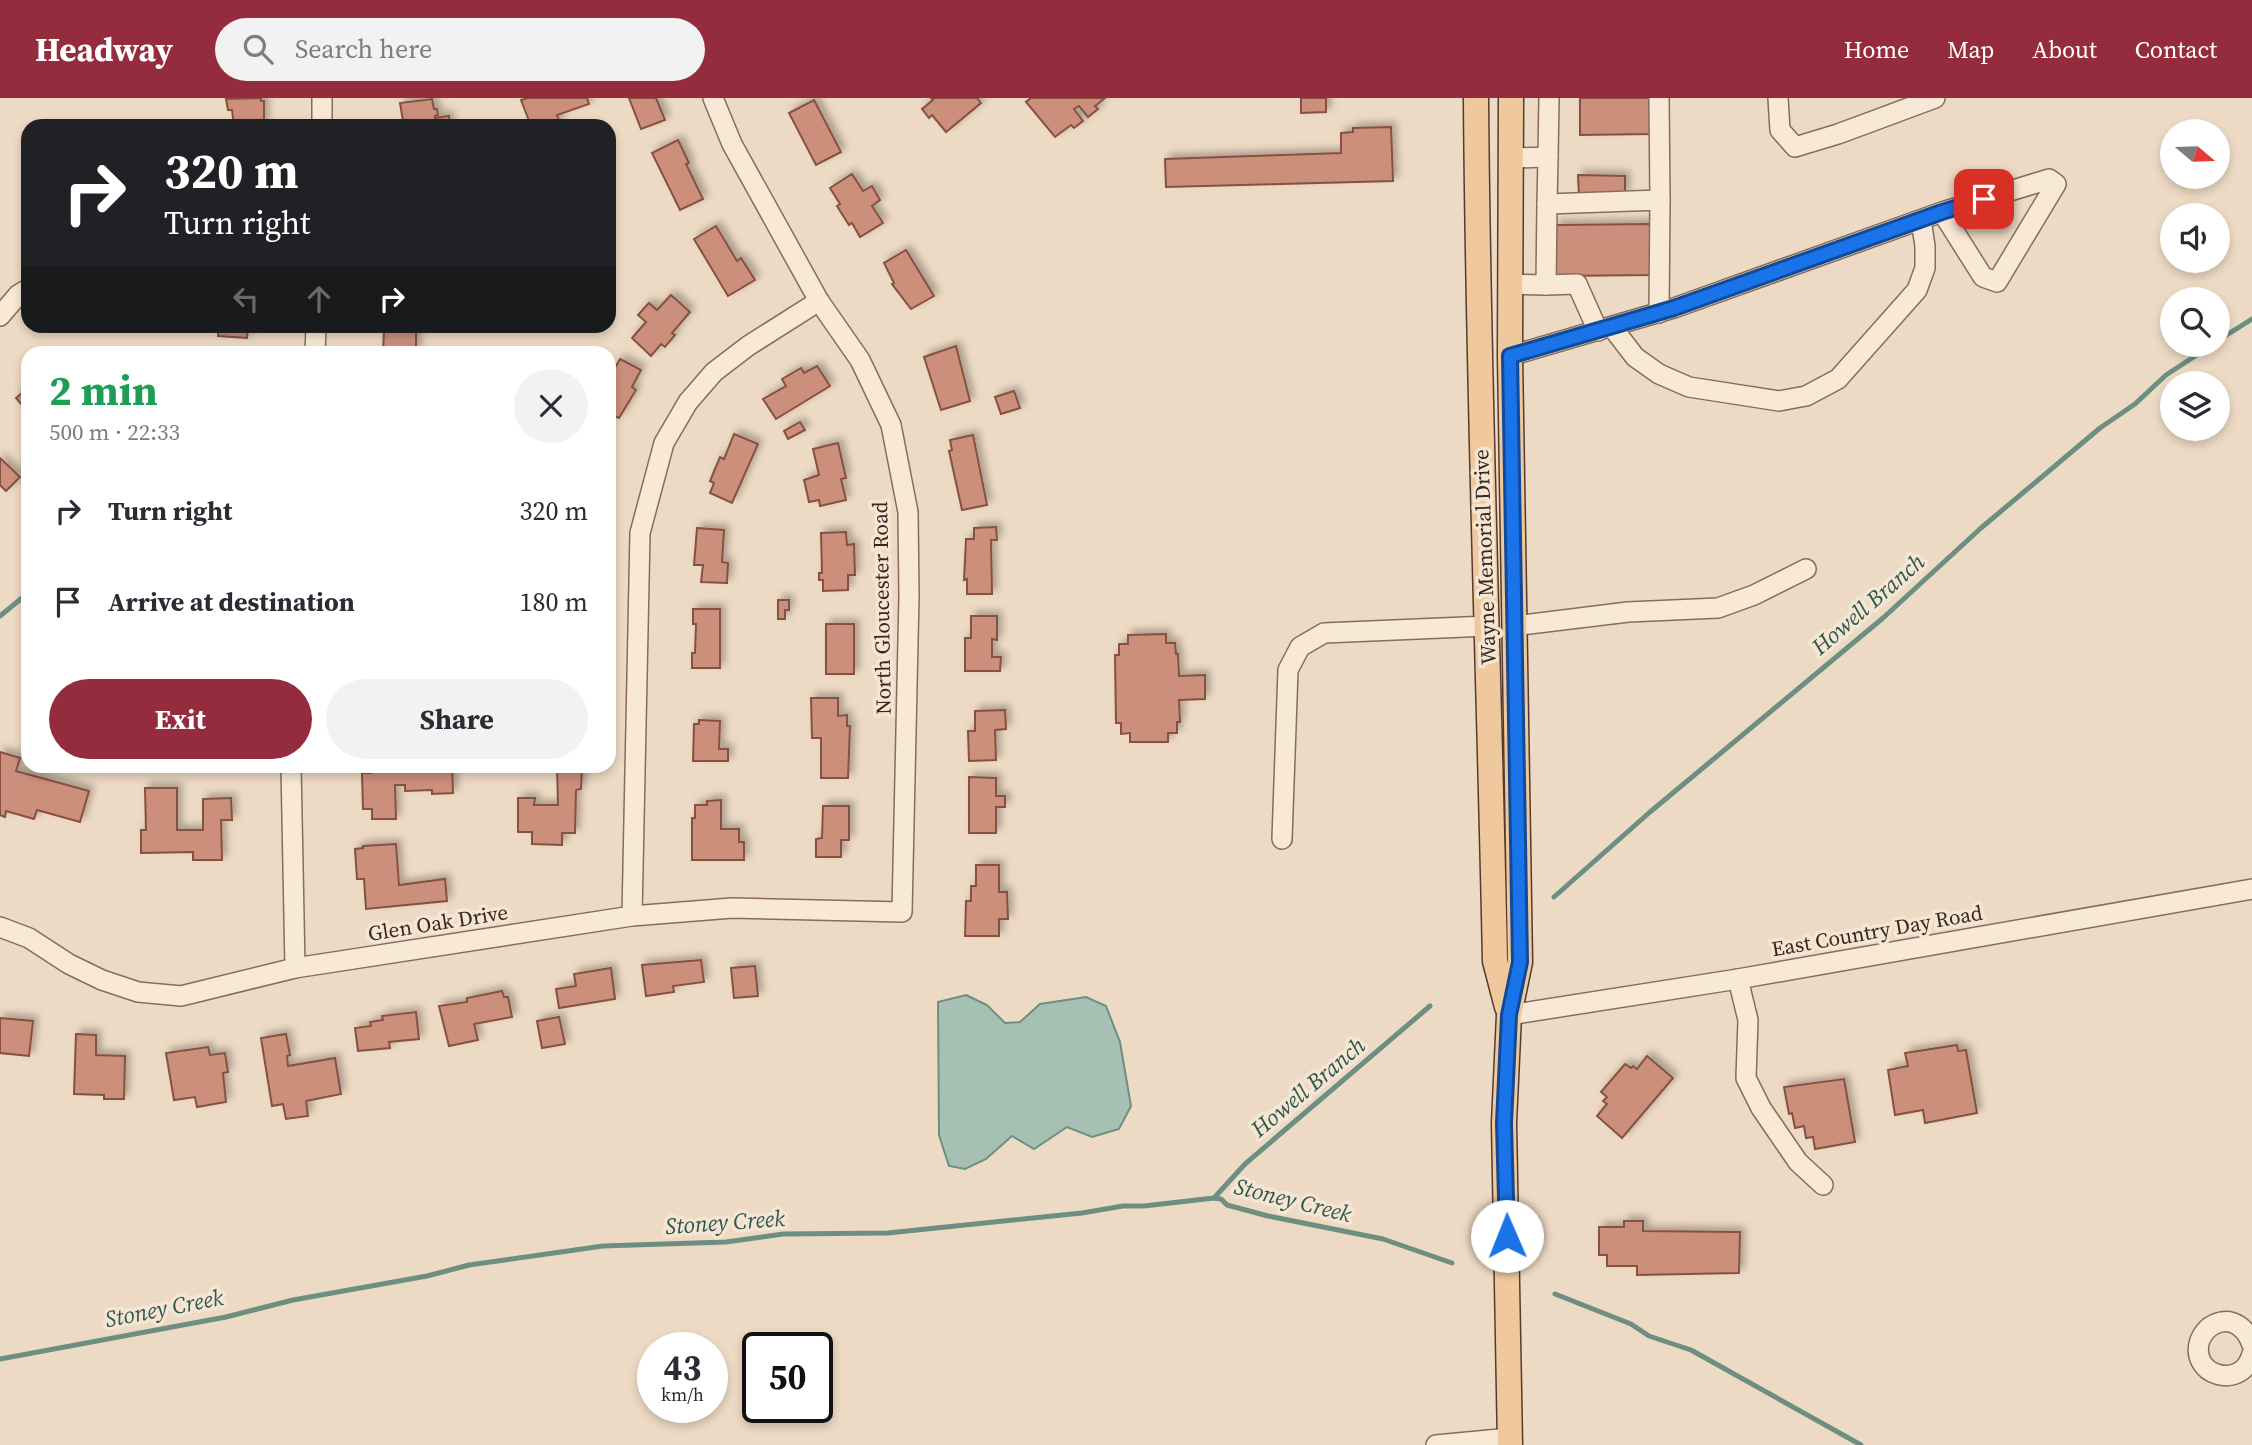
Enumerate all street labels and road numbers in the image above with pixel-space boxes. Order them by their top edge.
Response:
street label: Wayne Memorial Drive [1466,449,1503,665]
street label: North Gloucester Road [865,501,898,715]
street label: Glen Oak Drive [366,897,510,948]
street label: East Country Day Road [1769,898,1985,963]

